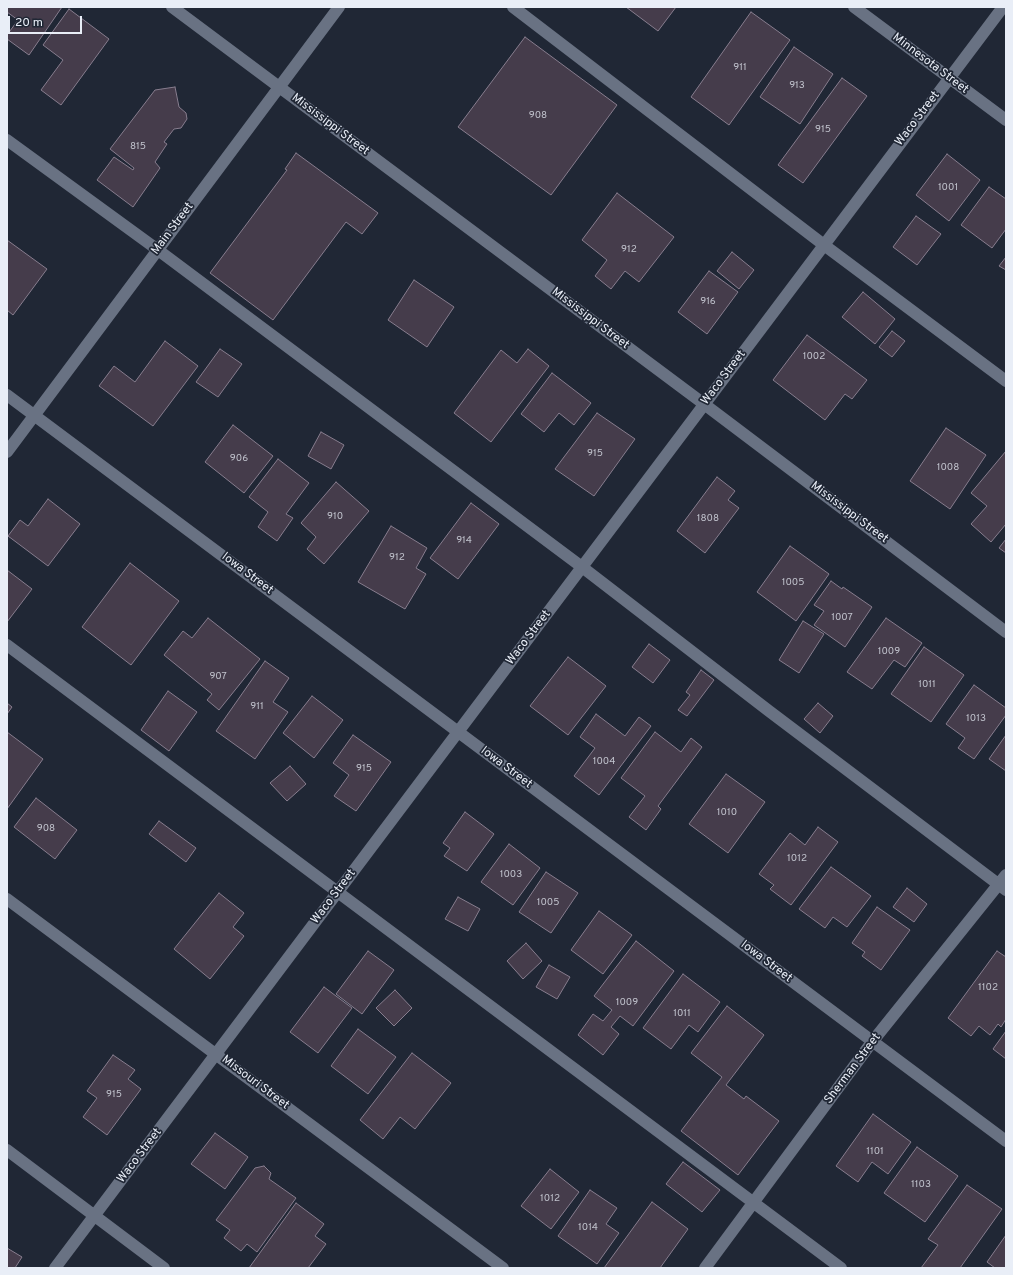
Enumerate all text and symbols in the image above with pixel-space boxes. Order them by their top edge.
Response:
scale bar [10,8,84,34]
text: 20 m [15,15,43,31]
street label: Minnesota Street [889,31,971,97]
house number: 911 [733,62,747,74]
house number: 913 [789,80,805,92]
street label: Waco Street [893,89,943,149]
street label: Mississippi Street [288,91,372,159]
house number: 908 [529,110,547,122]
house number: 915 [815,124,831,136]
house number: 815 [130,141,146,153]
house number: 1001 [938,182,958,194]
street label: Main Street [149,200,197,258]
house number: 912 [621,244,637,256]
street label: Mississippi Street [548,285,632,353]
house number: 916 [700,296,716,308]
street label: Waco Street [699,348,749,408]
house number: 1002 [803,351,825,363]
house number: 915 [587,448,603,460]
house number: 906 [230,453,248,465]
house number: 1008 [937,462,959,474]
street label: Mississippi Street [807,479,891,547]
house number: 910 [327,511,343,523]
house number: 1808 [697,513,719,525]
house number: 914 [456,535,472,547]
street label: Iowa Street [218,550,276,598]
house number: 912 [389,552,405,564]
house number: 1005 [782,577,804,589]
street label: Waco Street [504,608,554,668]
house number: 1007 [831,612,853,624]
house number: 1009 [878,646,900,658]
house number: 907 [209,671,227,683]
house number: 1011 [918,679,936,691]
house number: 911 [250,701,264,713]
house number: 1013 [966,713,986,725]
street label: Iowa Street [477,744,535,792]
house number: 1004 [593,756,615,768]
house number: 915 [356,763,372,775]
house number: 1010 [717,807,737,819]
house number: 908 [37,823,55,835]
house number: 1012 [787,853,807,865]
street label: Waco Street [309,867,359,927]
house number: 1003 [500,869,522,881]
house number: 1005 [537,897,559,909]
street label: Iowa Street [737,938,795,986]
house number: 1102 [978,982,998,994]
house number: 1009 [616,997,638,1009]
house number: 1011 [673,1008,691,1020]
street label: Sherman Street [822,1031,884,1107]
street label: Missouri Street [218,1053,292,1113]
house number: 915 [106,1089,122,1101]
street label: Waco Street [115,1126,165,1186]
house number: 1101 [866,1146,884,1158]
house number: 1103 [911,1179,931,1191]
house number: 1012 [540,1193,560,1205]
house number: 1014 [578,1222,598,1234]

